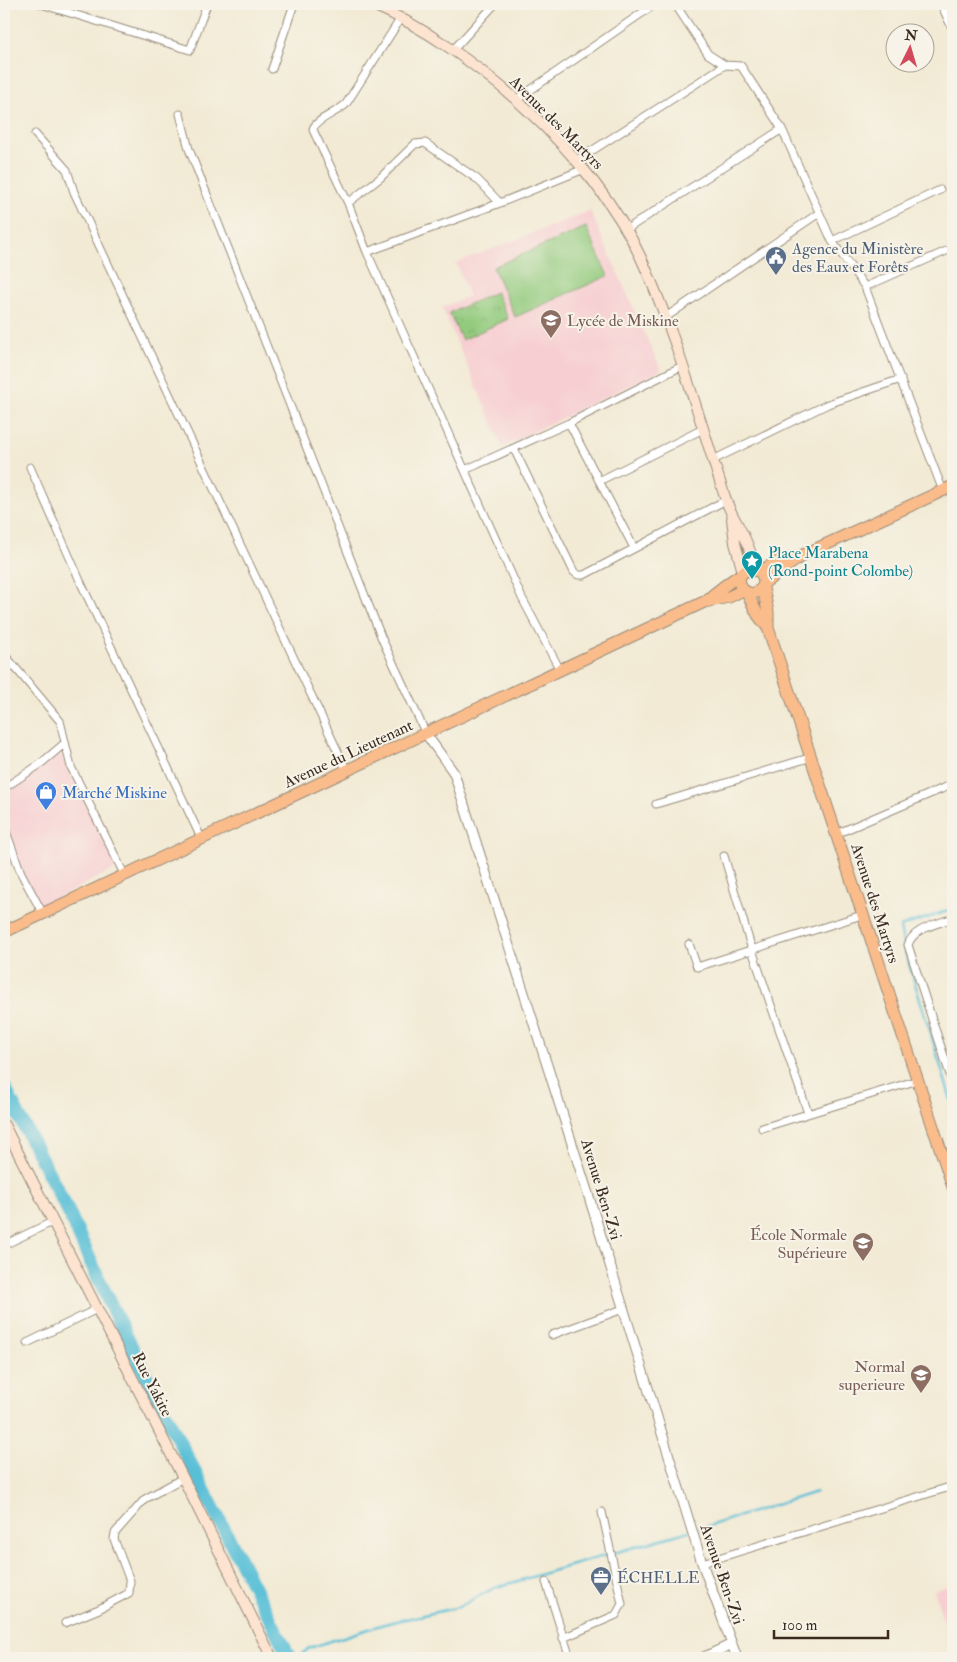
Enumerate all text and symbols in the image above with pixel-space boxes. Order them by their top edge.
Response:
north arrow [884,22,934,72]
text: N [903,26,919,45]
street label: Avenue des Martyrs [504,71,607,174]
place label: Agence du Ministère des Eaux et Forêts [791,239,923,277]
public building icon: Agence du Ministère des Eaux et Forêts [764,245,788,276]
school or university icon: Lycée de Miskine [539,308,563,339]
place label: Lycée de Miskine [567,311,679,331]
place label: Place Marabena (Rond-point Colombe) [768,543,913,582]
place icon: Place Marabena (Rond-point Colombe) [740,549,764,580]
street label: Avenue du Lieutenant [280,715,416,793]
shop icon: Marché Miskine [34,780,58,811]
place label: Marché Miskine [62,783,167,803]
street label: Avenue des Martyrs [846,840,904,966]
street label: Avenue Ben-Zvi [576,1135,626,1242]
place label: École Normale Supérieure [750,1224,847,1264]
school or university icon: École Normale Supérieure [851,1231,875,1262]
street label: Rue Yakite [127,1349,177,1420]
place label: Normal superieure [839,1357,905,1396]
school or university icon: Normal superieure [909,1363,933,1394]
street label: Avenue Ben-Zvi [695,1521,749,1627]
office icon: ÉCHELLE [589,1565,613,1596]
place label: ÉCHELLE [617,1567,700,1588]
scale bar [774,1607,888,1639]
text: 100 m [782,1616,818,1635]

